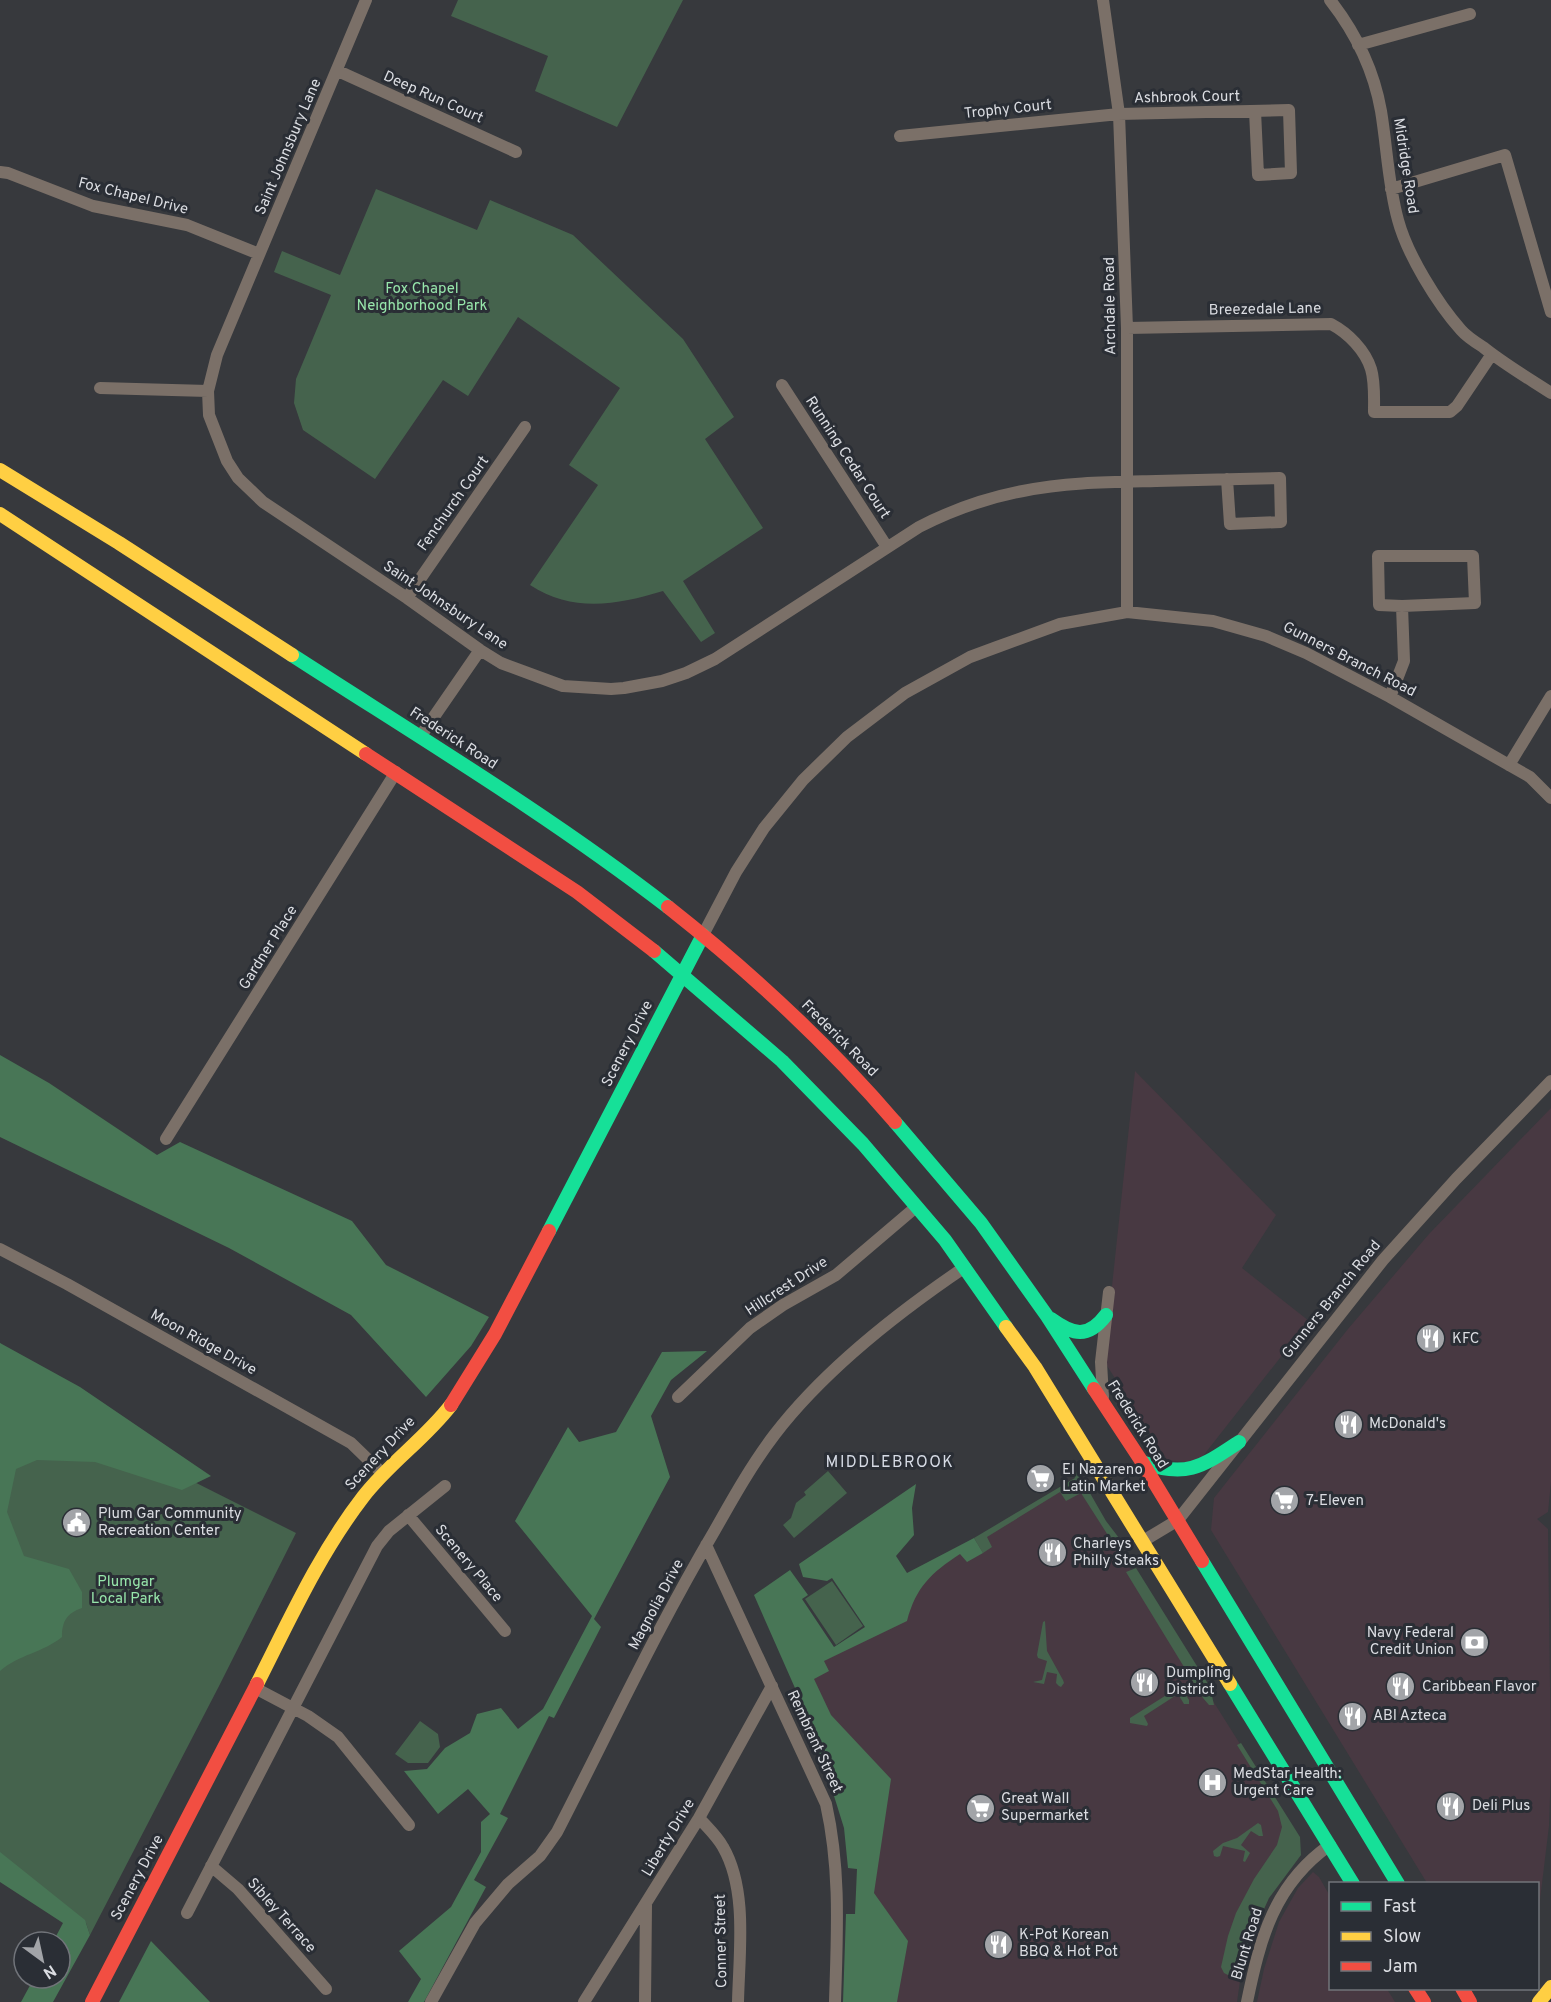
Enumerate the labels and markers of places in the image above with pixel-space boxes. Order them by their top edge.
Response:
restaurant icon: KFC [1415,1323,1447,1355]
place label: KFC [1452,1330,1480,1349]
restaurant icon: McDonald's [1332,1408,1364,1440]
place label: McDonald's [1369,1415,1446,1434]
place label: El Nazareno Latin Market [1062,1461,1146,1497]
supermarket icon: El Nazareno Latin Market [1025,1463,1057,1495]
supermarket icon: 7-Eleven [1269,1485,1301,1517]
place label: 7-Eleven [1306,1492,1364,1511]
place label: Plum Gar Community Recreation Center [98,1505,242,1541]
public building icon: Plum Gar Community Recreation Center [61,1507,93,1539]
place label: Charleys Philly Steaks [1073,1535,1159,1571]
restaurant icon: Charleys Philly Steaks [1036,1537,1068,1569]
place label: Navy Federal Credit Union [1367,1624,1454,1660]
bank icon: Navy Federal Credit Union [1459,1626,1491,1658]
place label: Dumpling District [1166,1664,1231,1700]
restaurant icon: Dumpling District [1129,1666,1161,1698]
restaurant icon: Caribbean Flavor [1385,1671,1417,1703]
place label: Caribbean Flavor [1422,1678,1537,1697]
restaurant icon: ABI Azteca [1336,1700,1368,1732]
place label: ABI Azteca [1373,1707,1447,1726]
place label: MedStar Health: Urgent Care [1233,1765,1341,1801]
hospital icon: MedStar Health: Urgent Care [1196,1767,1228,1799]
place label: Great Wall Supermarket [1001,1790,1089,1826]
restaurant icon: Deli Plus [1435,1790,1467,1822]
supermarket icon: Great Wall Supermarket [964,1792,996,1824]
place label: Deli Plus [1472,1797,1530,1816]
place label: K-Pot Korean BBQ & Hot Pot [1019,1926,1118,1962]
restaurant icon: K-Pot Korean BBQ & Hot Pot [982,1928,1014,1960]

